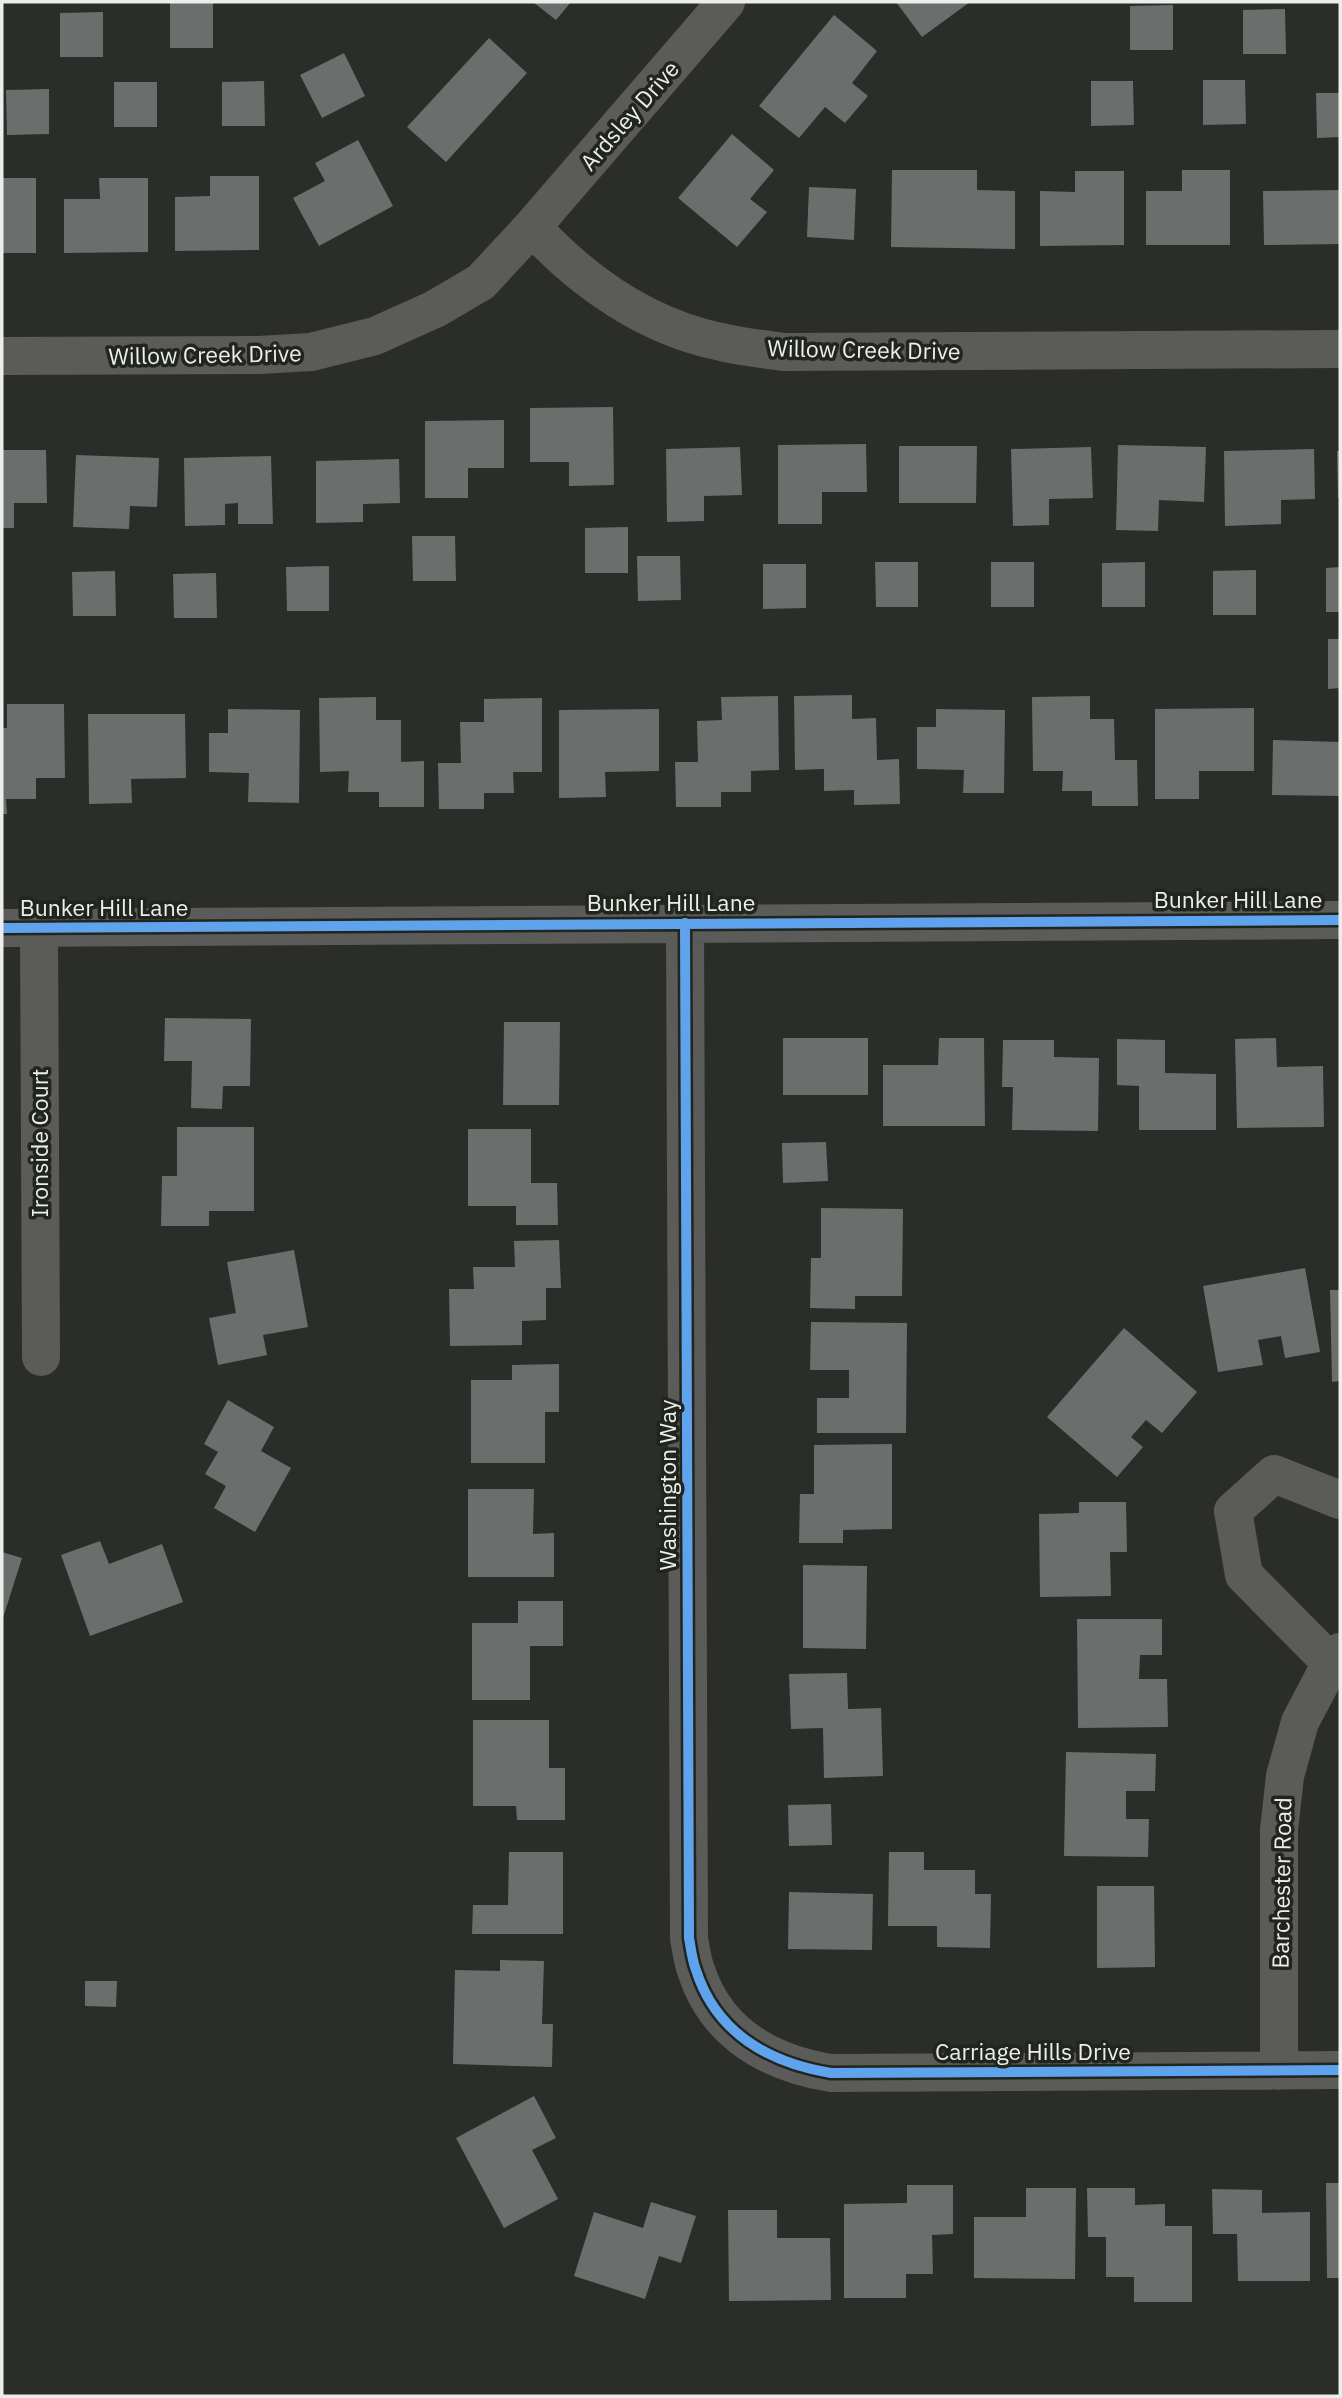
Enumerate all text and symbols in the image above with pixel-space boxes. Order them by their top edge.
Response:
street label: Ardsley Drive [573,54,685,176]
street label: Willow Creek Drive [767,332,961,366]
street label: Willow Creek Drive [108,337,302,371]
street label: Bunker Hill Lane [1154,884,1322,914]
street label: Bunker Hill Lane [587,887,755,917]
street label: Bunker Hill Lane [20,892,188,922]
street label: Ironside Court [24,1069,54,1217]
street label: Washington Way [652,1399,682,1571]
street label: Barchester Road [1265,1797,1297,1969]
street label: Carriage Hills Drive [935,2036,1131,2066]

